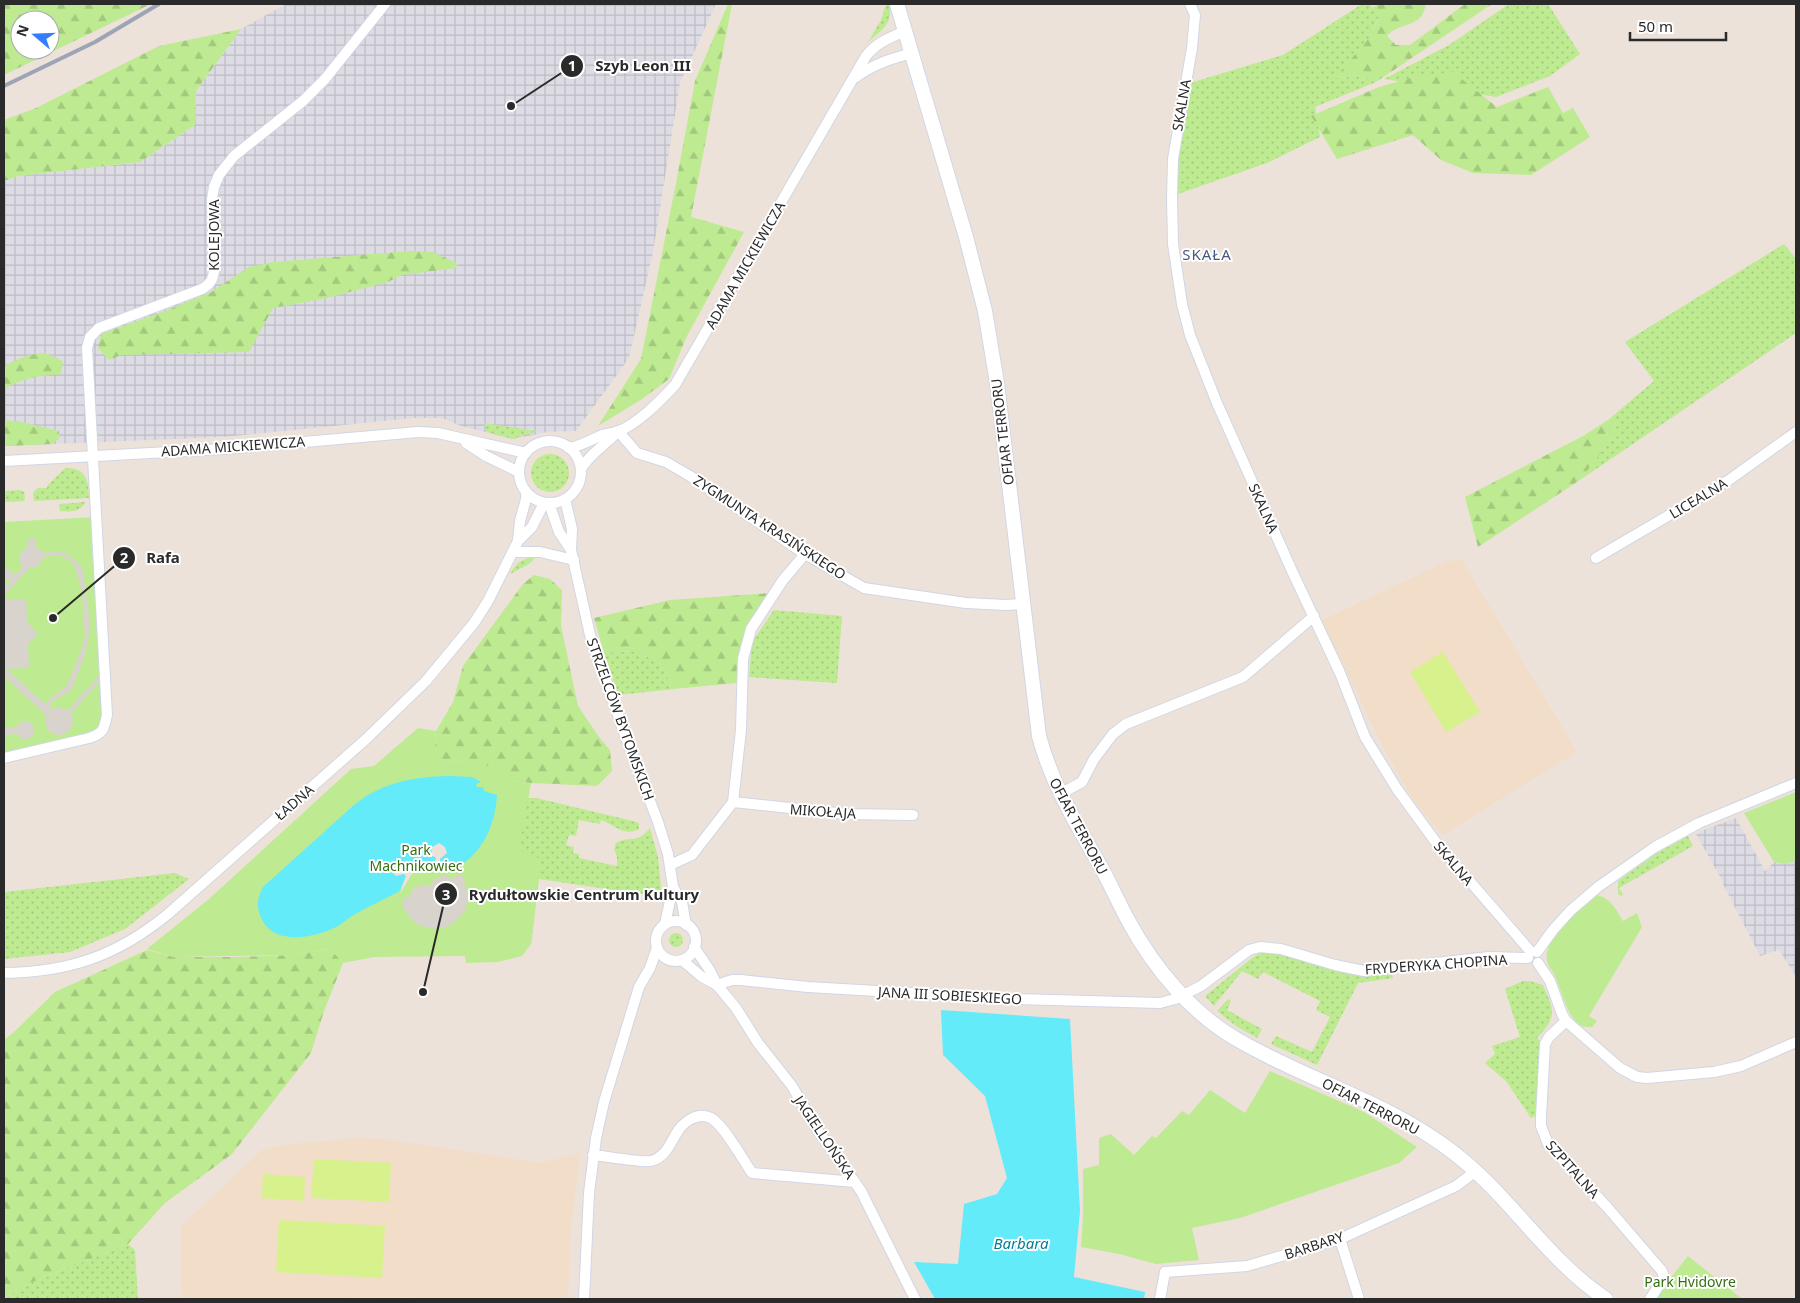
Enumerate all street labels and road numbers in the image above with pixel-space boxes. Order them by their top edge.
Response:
street label: SKALNA [1167,78,1195,132]
street label: ADAMA MICKIEWICZA [701,198,789,332]
street label: KOLEJOWA [204,199,223,271]
street label: OFIAR TERRORU [986,378,1018,486]
street label: ADAMA MICKIEWICZA [160,431,306,461]
street label: ZYGMUNTA KRASIŃSKIEGO [690,471,850,584]
street label: LICEALNA [1665,473,1731,523]
street label: SKALNA [1245,480,1283,536]
street label: STRZELCÓW BYTOMSKICH [583,635,659,803]
street label: OFIAR TERRORU [1045,774,1113,878]
street label: ŁADNA [270,780,318,824]
street label: MIKOŁAJA [789,799,857,823]
street label: SKALNA [1430,837,1478,889]
street label: FRYDERYKA CHOPINA [1364,950,1508,978]
street label: JANA III SOBIESKIEGO [876,982,1023,1008]
street label: OFIAR TERRORU [1319,1073,1423,1139]
street label: JAGIELLOŃSKA [789,1090,860,1182]
street label: SZPITALNA [1542,1136,1604,1202]
street label: BARBARY [1282,1226,1346,1264]

